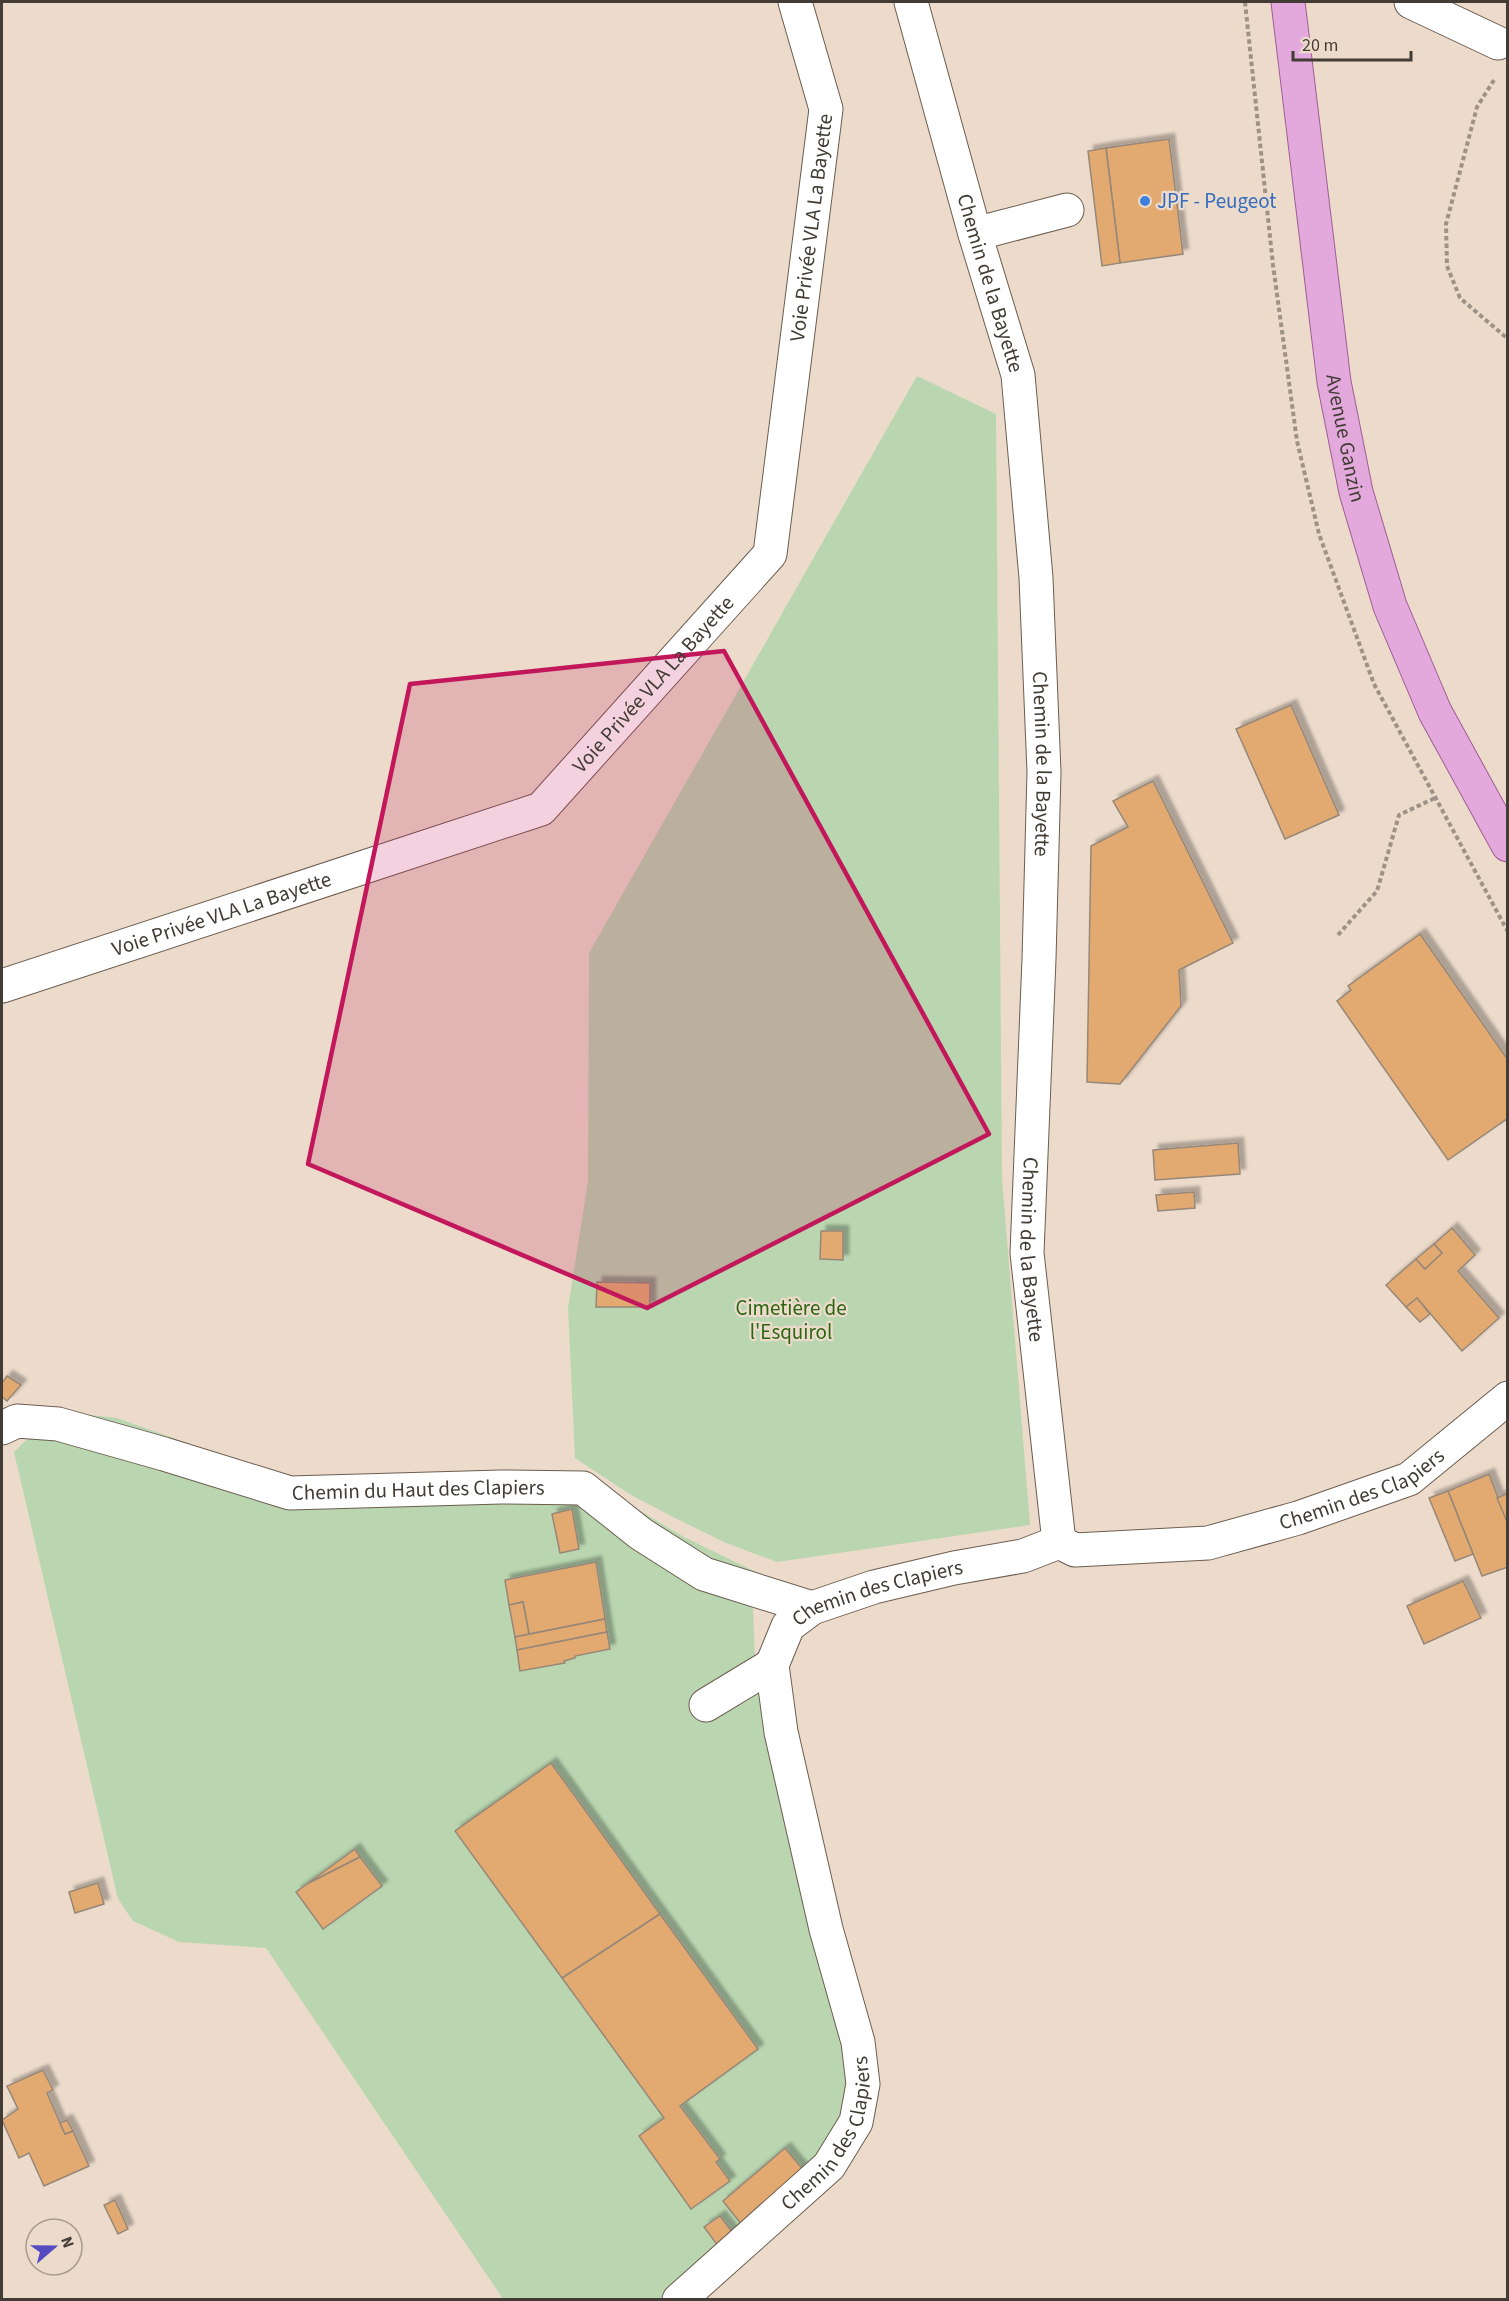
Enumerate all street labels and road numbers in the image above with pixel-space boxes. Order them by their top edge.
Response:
street label: Voie Privée VLA La Bayette [782,112,840,343]
street label: Chemin de la Bayette [950,190,1031,376]
street label: Avenue Ganzin [1318,373,1373,506]
street label: Voie Privée VLA La Bayette [565,589,741,780]
street label: Chemin de la Bayette [1025,671,1059,857]
street label: Voie Privée VLA La Bayette [108,864,335,964]
street label: Chemin de la Bayette [1012,1156,1052,1343]
street label: Chemin des Clapiers [1276,1441,1451,1538]
street label: Chemin du Haut des Clapiers [291,1472,545,1508]
street label: Chemin des Clapiers [785,1552,965,1633]
street label: Chemin des Clapiers [774,2054,878,2217]

